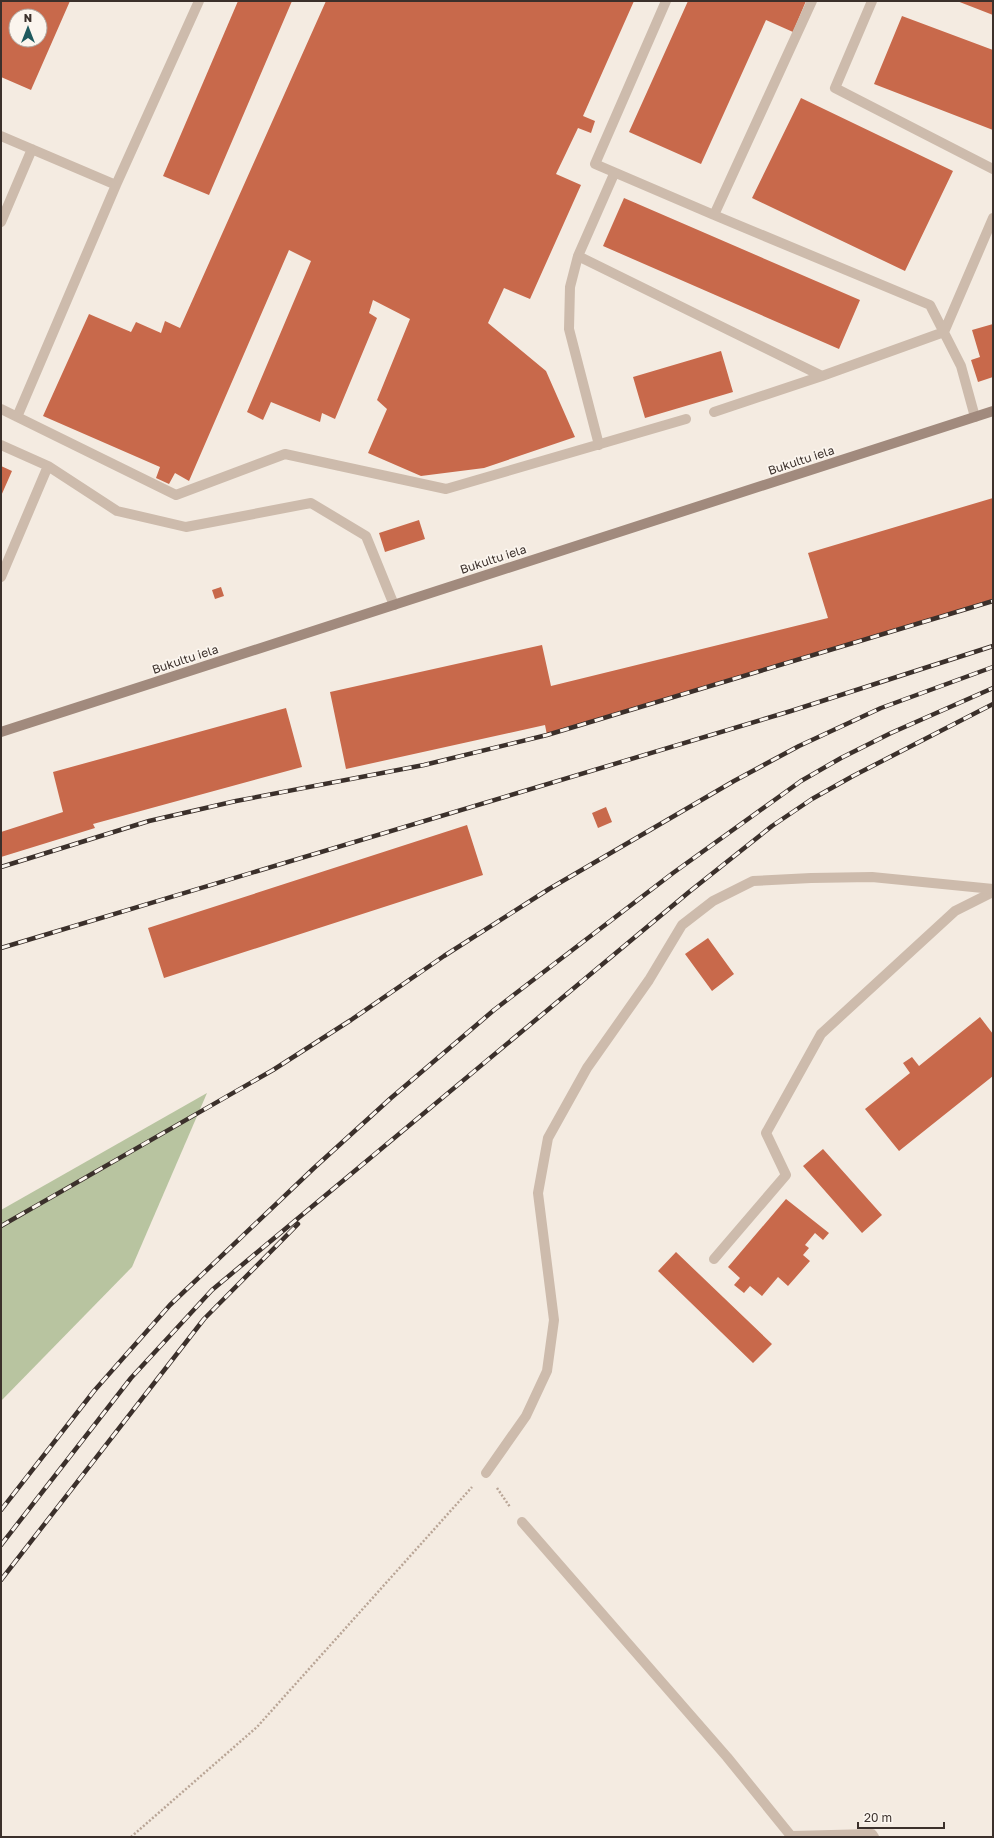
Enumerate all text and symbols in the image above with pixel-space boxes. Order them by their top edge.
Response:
north arrow [8,8,48,48]
text: N [24,11,32,24]
street label: Bukultu iela [766,442,836,478]
street label: Bukultu iela [458,541,528,577]
street label: Bukultu iela [150,641,220,677]
scale bar [858,1804,944,1830]
text: 20 m [864,1810,892,1825]

